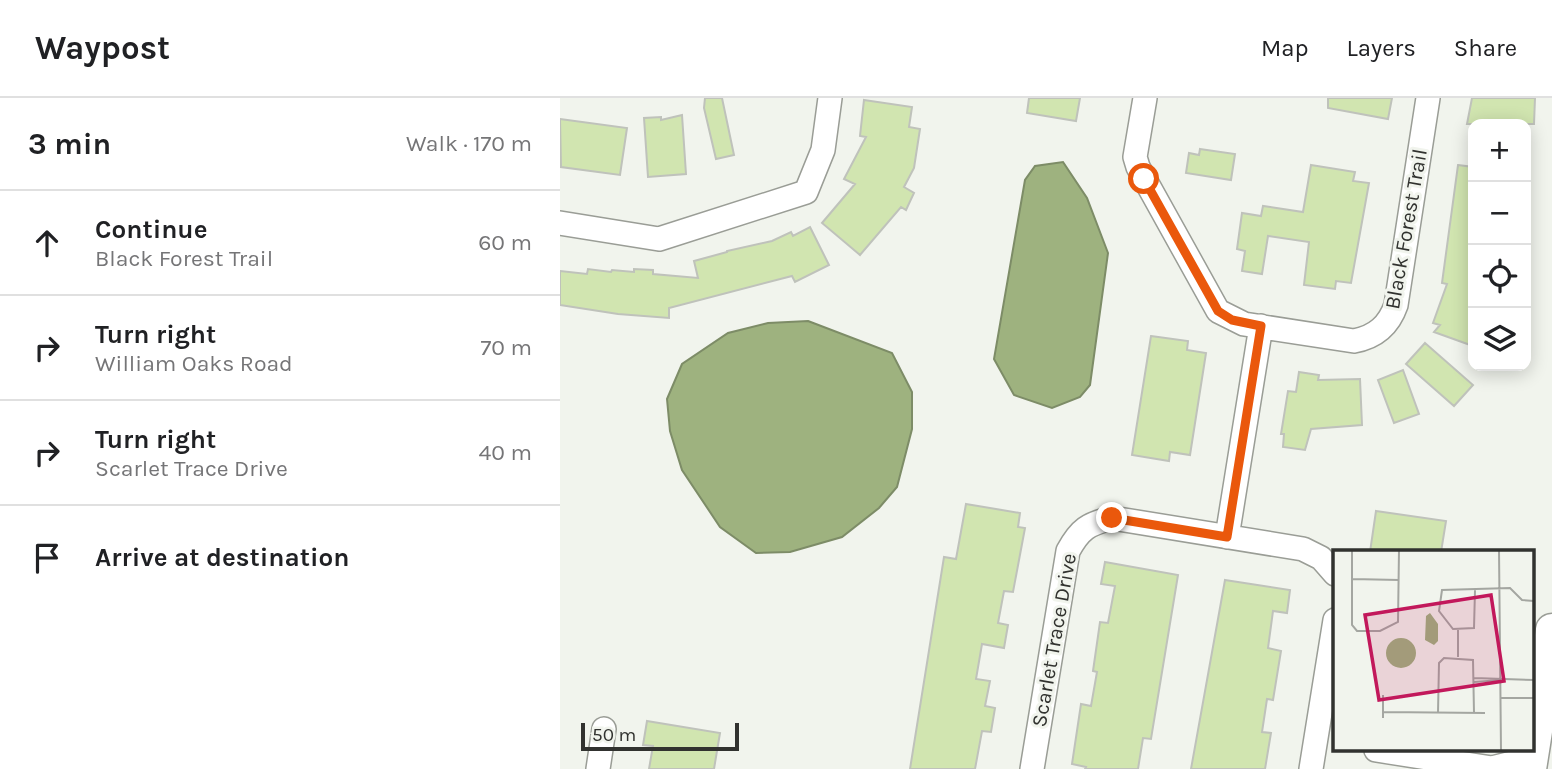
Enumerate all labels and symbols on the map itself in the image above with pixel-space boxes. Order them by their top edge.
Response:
street label: Black Forest Trail [1380,147,1432,311]
route start [1128,163,1159,194]
route end [1096,502,1127,533]
inset map [1333,550,1534,752]
street label: Scarlet Trace Drive [1027,551,1081,729]
scale bar [581,720,738,752]

